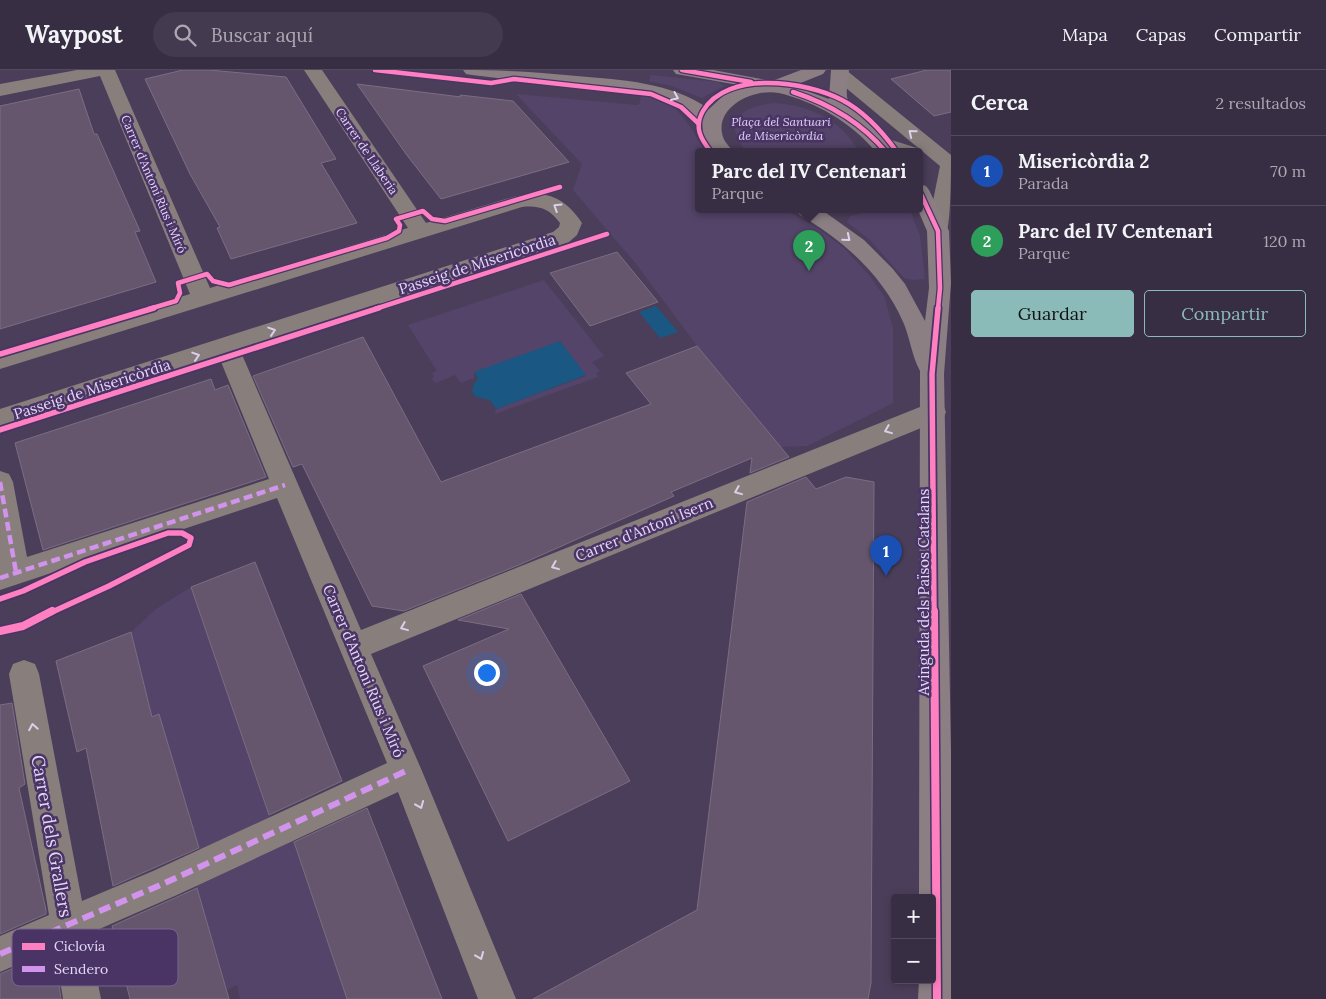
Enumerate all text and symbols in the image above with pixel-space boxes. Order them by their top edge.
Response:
search box [153,12,503,57]
text: Waypost [25,19,123,50]
icon: search [171,21,199,49]
text: Buscar aquí [211,23,313,47]
text: Mapa [1062,23,1108,46]
text: Capas [1136,23,1186,46]
text: Compartir [1214,23,1301,46]
text: Cerca [971,89,1029,116]
one-way arrow [670,91,679,102]
text: 2 resultados [1216,93,1306,113]
street label: Carrer de Llaberia [332,105,402,197]
street label: Carrer d'Antoni Rius i Miró [118,113,190,255]
park label: Plaça del Santuari de Misericòrdia [731,114,831,143]
one-way arrow [909,130,918,138]
popup [695,148,923,213]
text: Misericòrdia 2 [1018,149,1149,173]
text: Parc del IV Centenari [712,159,906,183]
text: 1 [984,161,990,181]
text: 70 m [1270,161,1306,181]
text: Parada [1018,173,1069,193]
text: Parque [712,183,764,203]
one-way arrow [554,203,563,213]
text: Parc del IV Centenari [1018,219,1213,243]
street label: Passeig de Misericòrdia [396,230,558,298]
pin: 2 [793,230,825,271]
text: 2 [983,231,991,251]
text: 120 m [1263,231,1306,251]
one-way arrow [842,232,851,241]
text: Parque [1018,243,1070,263]
button: Guardar [971,290,1134,337]
button: Compartir [1144,290,1306,337]
one-way arrow [267,327,276,337]
one-way arrow [192,351,200,361]
street label: Passeig de Misericòrdia [11,355,173,423]
one-way arrow [885,424,893,434]
one-way arrow [734,485,743,496]
street label: Avinguda dels Països Catalans [914,488,933,697]
street label: Carrer d'Antoni Isern [572,493,716,565]
pin: 1 [870,535,902,576]
one-way arrow [551,559,560,570]
street label: Carrer d'Antoni Rius i Miró [319,582,409,761]
one-way arrow [400,620,409,631]
your location [474,660,500,686]
one-way arrow [29,723,39,732]
street label: Carrer dels Grallers [26,753,78,919]
one-way arrow [414,800,424,809]
map controls [891,894,936,984]
button: + [891,894,936,939]
legend [12,929,178,986]
text: Ciclovía [54,937,105,955]
button: − [891,939,936,984]
one-way arrow [474,951,484,960]
text: Sendero [54,960,108,978]

